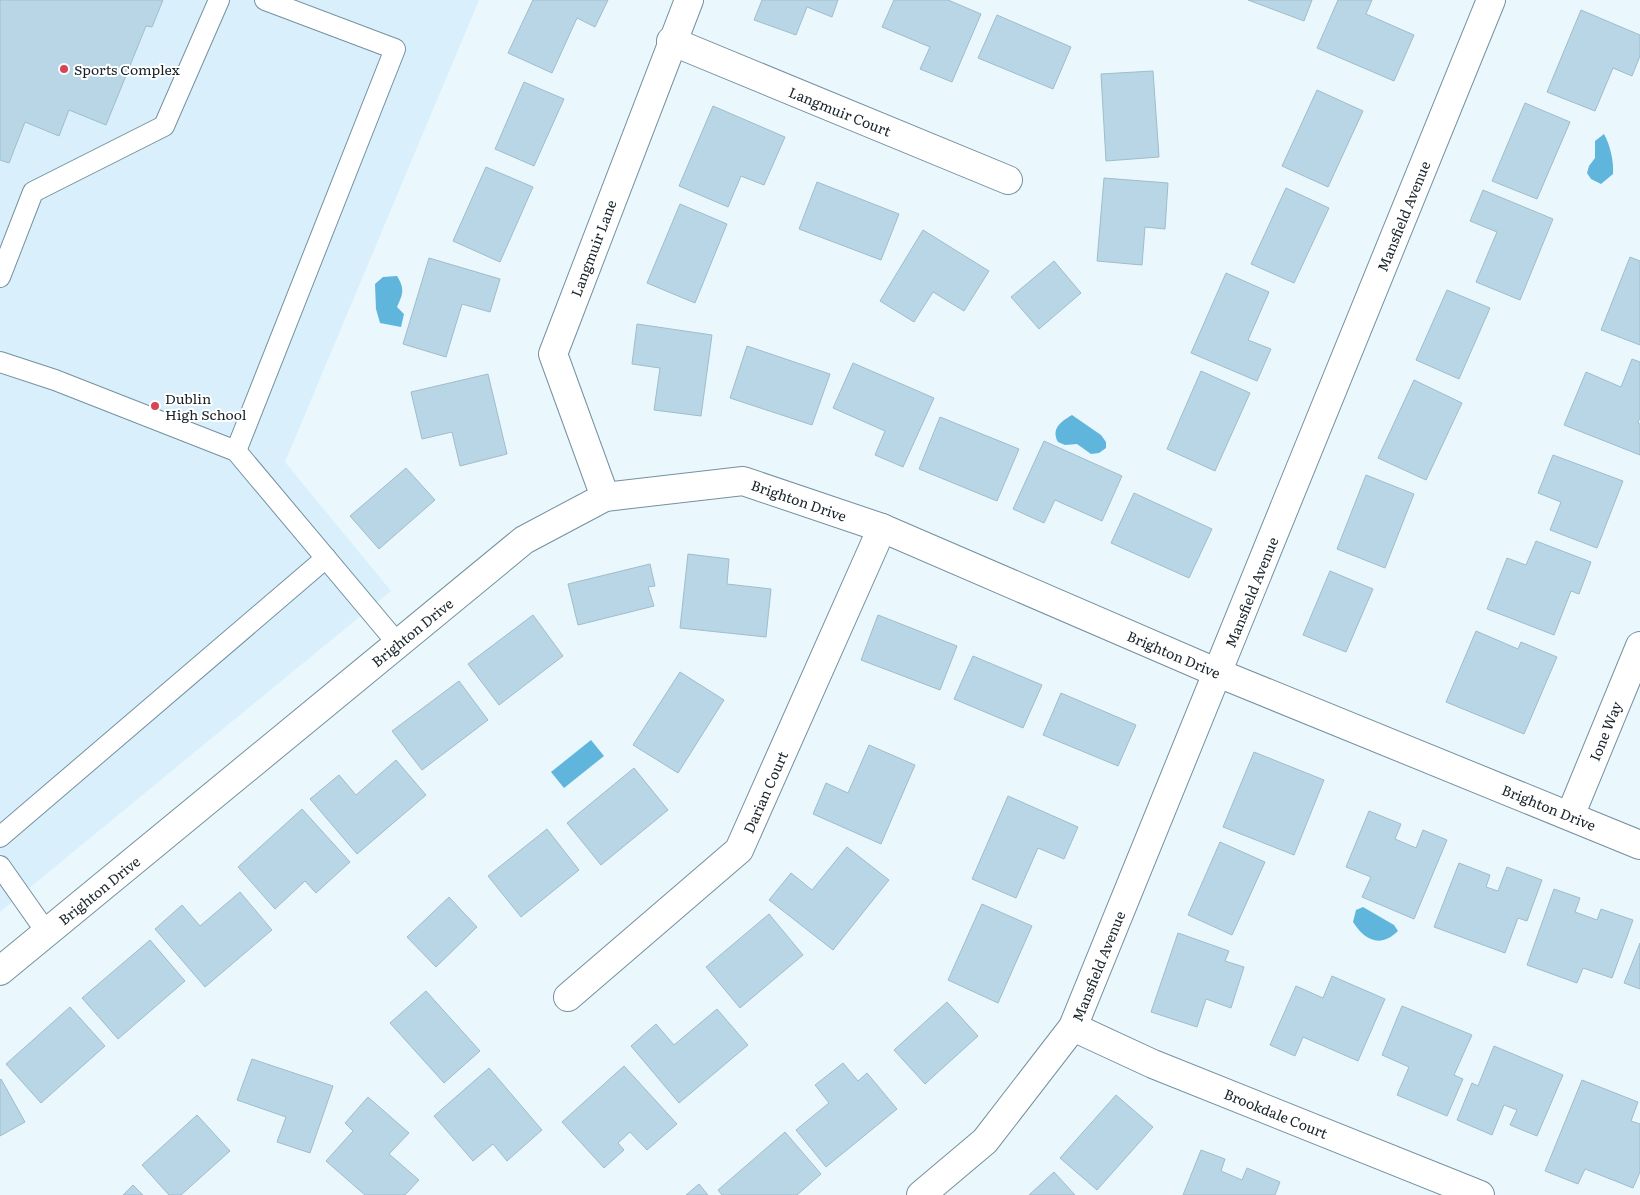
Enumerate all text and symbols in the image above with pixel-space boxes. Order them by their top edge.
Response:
place label: Sports Complex [74,59,180,79]
marker: Sports Complex [58,63,70,75]
street label: Langmuir Court [786,81,894,141]
street label: Mansfield Avenue [1372,158,1434,274]
street label: Langmuir Lane [565,197,621,299]
place label: Dublin High School [165,388,247,424]
marker: Dublin High School [149,400,161,412]
street label: Brighton Drive [749,474,849,526]
street label: Mansfield Avenue [1220,534,1282,650]
street label: Brighton Drive [367,593,457,671]
street label: Brighton Drive [1124,625,1224,683]
street label: Ione Way [1584,697,1626,764]
street label: Darian Court [738,747,792,836]
street label: Brighton Drive [1499,779,1599,835]
street label: Brighton Drive [54,851,144,929]
street label: Mansfield Avenue [1067,908,1129,1024]
street label: Brookdale Court [1221,1083,1331,1143]

